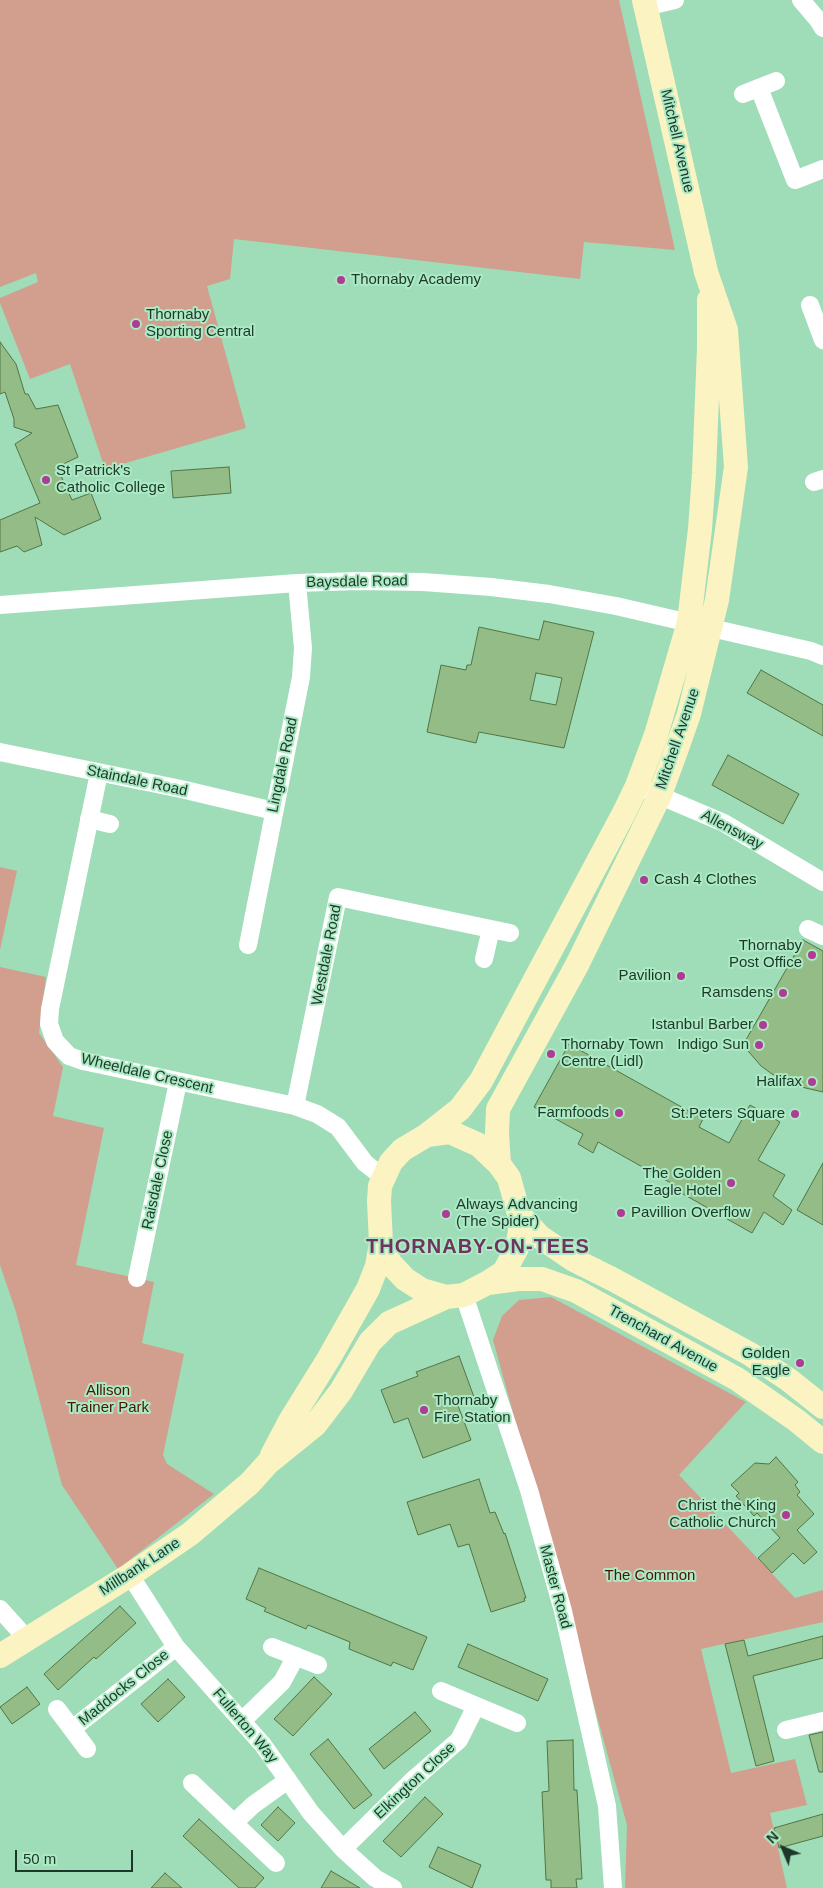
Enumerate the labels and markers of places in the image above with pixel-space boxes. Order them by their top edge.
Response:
place label: Thornaby Academy [351,271,481,289]
marker: Thornaby Academy [335,274,347,286]
place label: Thornaby Sporting Central [146,306,254,341]
marker: Thornaby Sporting Central [130,318,142,330]
place label: St Patrick's Catholic College [56,462,165,497]
marker: St Patrick's Catholic College [40,474,52,486]
place label: Cash 4 Clothes [654,871,757,889]
marker: Cash 4 Clothes [638,874,650,886]
place label: Thornaby Post Office [729,937,802,972]
marker: Thornaby Post Office [806,949,818,961]
place label: Pavilion [618,967,671,985]
marker: Pavilion [675,970,687,982]
place label: Ramsdens [701,984,773,1002]
marker: Ramsdens [777,987,789,999]
place label: Istanbul Barber [651,1016,753,1034]
marker: Istanbul Barber [757,1019,769,1031]
place label: Thornaby Town Centre (Lidl) [561,1036,664,1071]
place label: Indigo Sun [677,1036,749,1054]
marker: Indigo Sun [753,1039,765,1051]
marker: Thornaby Town Centre (Lidl) [545,1048,557,1060]
place label: Halifax [756,1073,802,1091]
marker: Halifax [806,1076,818,1088]
place label: Farmfoods [537,1104,609,1122]
place label: St.Peters Square [671,1105,785,1123]
marker: Farmfoods [613,1107,625,1119]
marker: St.Peters Square [789,1108,801,1120]
place label: The Golden Eagle Hotel [643,1165,721,1200]
marker: The Golden Eagle Hotel [725,1177,737,1189]
place label: Always Advancing (The Spider) [456,1196,578,1231]
place label: Pavillion Overflow [631,1204,750,1222]
marker: Pavillion Overflow [615,1207,627,1219]
marker: Always Advancing (The Spider) [440,1208,452,1220]
place label: Golden Eagle [742,1345,790,1380]
marker: Golden Eagle [794,1357,806,1369]
place label: Thornaby Fire Station [434,1392,511,1427]
marker: Thornaby Fire Station [418,1404,430,1416]
place label: Christ the King Catholic Church [669,1497,776,1532]
marker: Christ the King Catholic Church [780,1509,792,1521]

